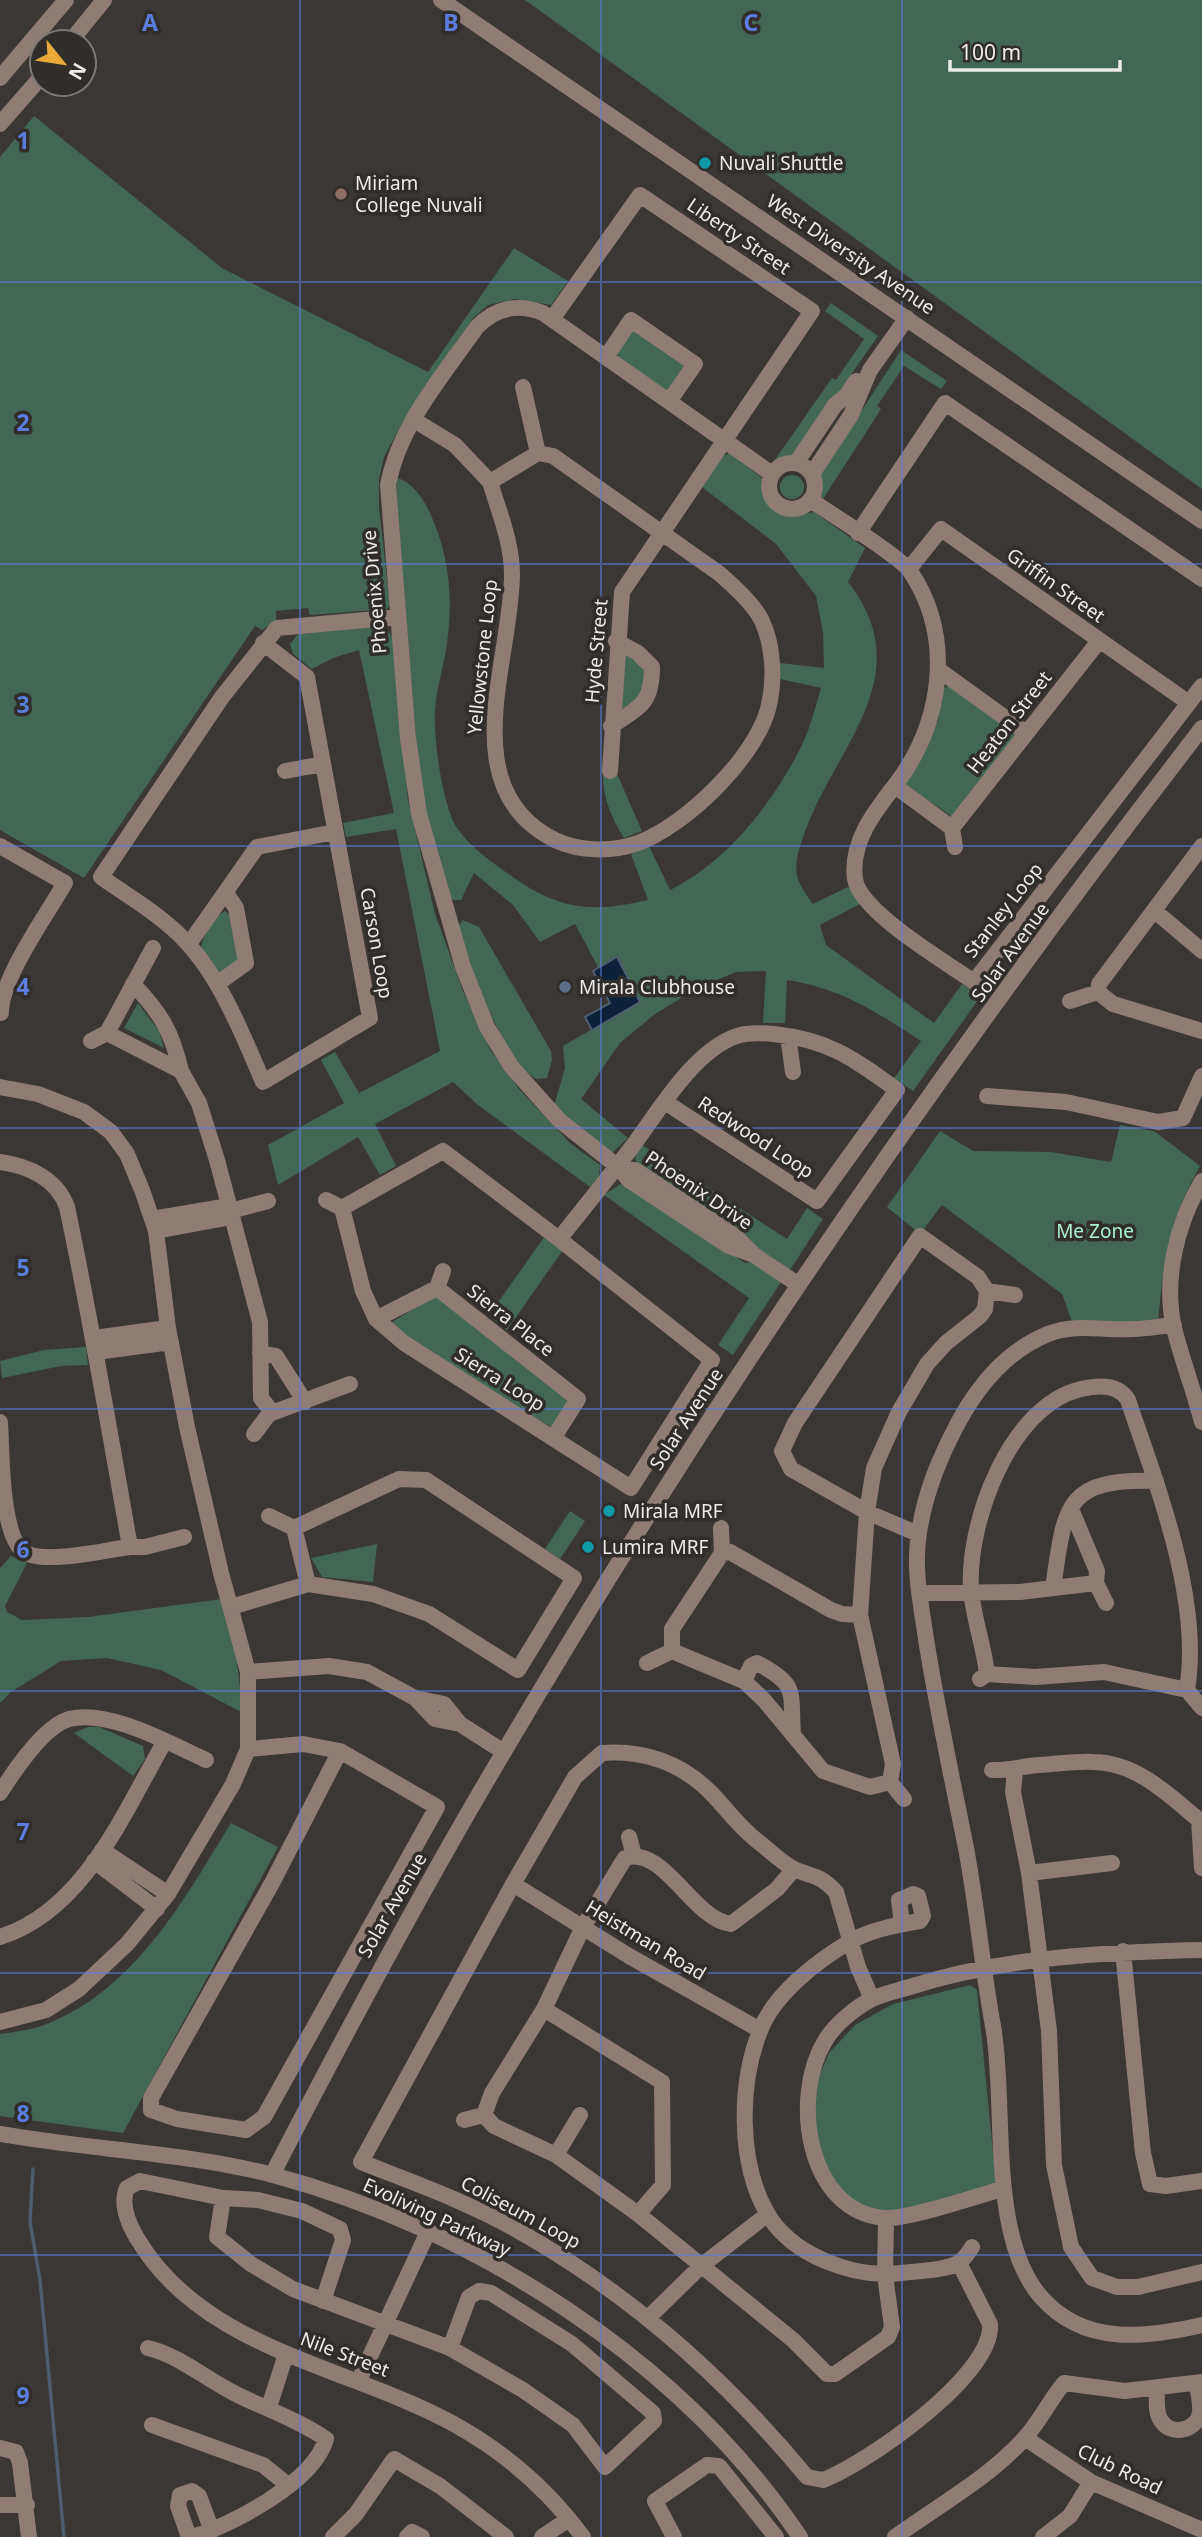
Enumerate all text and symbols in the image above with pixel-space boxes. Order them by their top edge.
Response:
text: A [142,6,158,38]
text: B [443,6,459,38]
text: C [744,6,759,38]
north arrow [28,28,98,98]
scale bar [950,28,1120,72]
text: 100 m [960,38,1021,66]
text: N [63,58,93,85]
text: 1 [16,124,30,156]
place label: Nuvali Shuttle [719,150,844,176]
marker: Nuvali Shuttle [697,155,713,171]
place label: Miriam College Nuvali [355,170,483,218]
marker: Miriam College Nuvali [333,186,349,202]
street label: West Diversity Avenue [762,188,940,320]
street label: Liberty Street [682,192,796,280]
text: 2 [16,406,30,438]
street label: Phoenix Drive [356,529,392,655]
street label: Griffin Street [1002,542,1110,629]
street label: Yellowstone Loop [461,578,503,736]
street label: Hyde Street [579,598,614,704]
street label: Heaton Street [961,665,1057,779]
text: 3 [16,688,30,720]
street label: Stanley Loop [958,857,1048,963]
street label: Carson Loop [354,885,400,1001]
street label: Solar Avenue [965,897,1055,1007]
text: 4 [16,970,30,1002]
place label: Mirala Clubhouse [579,974,735,1000]
marker: Mirala Clubhouse [557,979,573,995]
street label: Redwood Loop [693,1090,819,1184]
street label: Phoenix Drive [640,1145,758,1235]
park label: Me Zone [1056,1218,1134,1244]
text: 5 [16,1251,30,1283]
street label: Sierra Place [462,1278,560,1362]
street label: Sierra Loop [450,1341,550,1417]
street label: Solar Avenue [643,1363,729,1475]
place label: Mirala MRF [623,1498,723,1524]
marker: Mirala MRF [601,1503,617,1519]
text: 6 [16,1533,30,1565]
place label: Lumira MRF [602,1534,708,1560]
marker: Lumira MRF [580,1539,596,1555]
text: 7 [16,1815,30,1847]
street label: Solar Avenue [351,1848,433,1962]
street label: Heistman Road [581,1894,711,1986]
text: 8 [16,2097,30,2129]
street label: Coliseum Loop [457,2169,585,2255]
street label: Evoliving Parkway [359,2171,515,2263]
street label: Nile Street [297,2325,393,2383]
text: 9 [16,2379,30,2411]
street label: Club Road [1073,2437,1167,2501]

